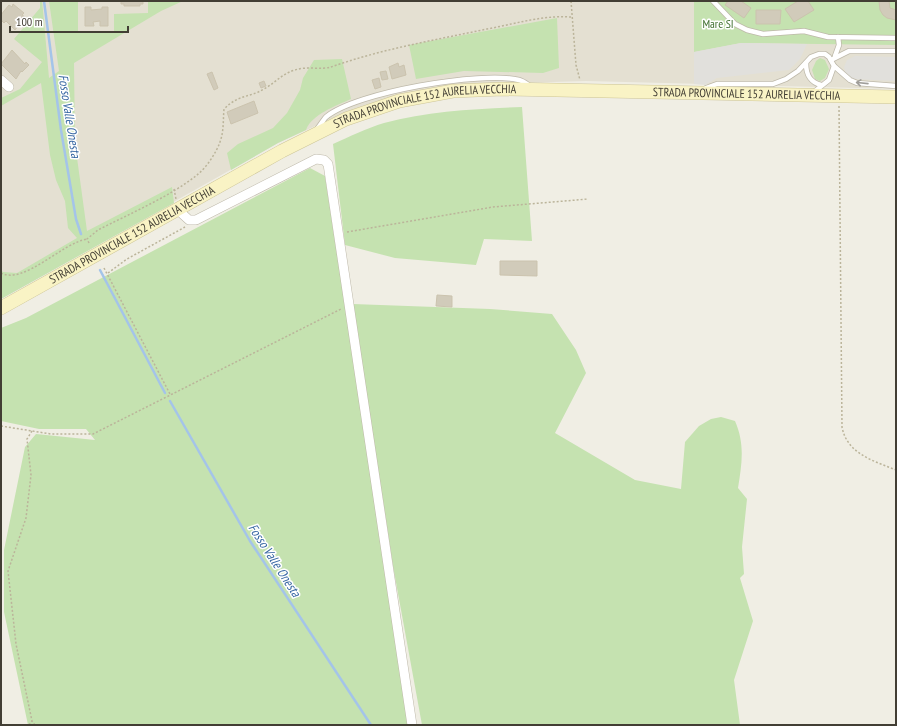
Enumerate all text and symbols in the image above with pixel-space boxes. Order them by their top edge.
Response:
scale bar [10,8,128,34]
text: 100 m [16,14,43,29]
park label: Mare SI [702,16,734,31]
water label: Fosso Valle Onesta [55,73,85,160]
one-way arrow [856,79,869,87]
street label: STRADA PROVINCIALE 152 AURELIA VECCHIA [331,81,517,131]
street label: STRADA PROVINCIALE 152 AURELIA VECCHIA [653,84,841,103]
street label: STRADA PROVINCIALE 152 AURELIA VECCHIA [46,182,217,287]
water label: Fosso Valle Onesta [245,520,305,601]

